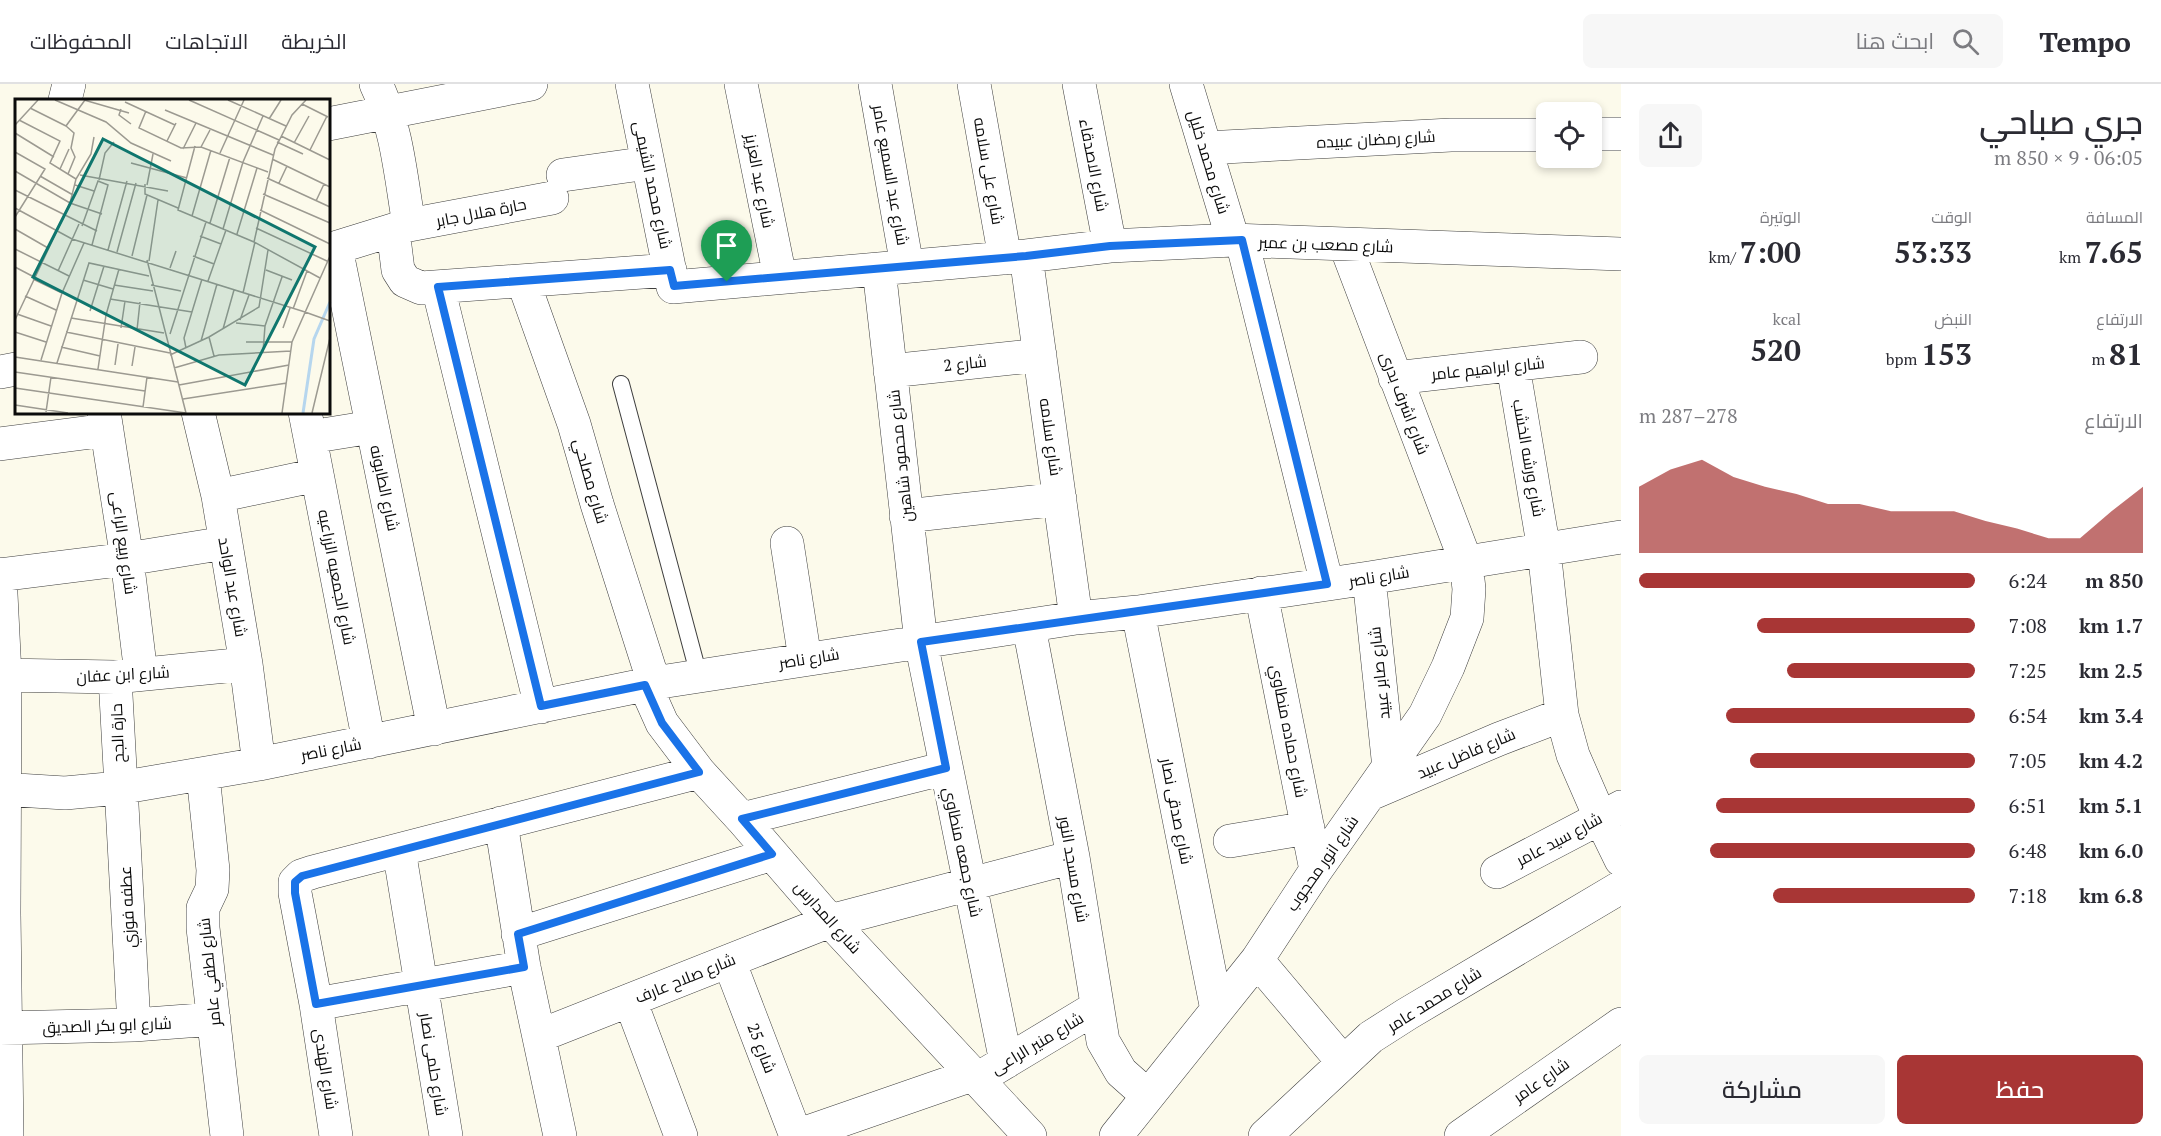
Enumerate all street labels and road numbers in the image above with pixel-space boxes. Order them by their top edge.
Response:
street label: شارع عبد السميع عامر [867,102,914,247]
street label: شارع محمد خليل [1182,107,1235,217]
street label: شارع على سلامه [968,116,1009,227]
street label: شارع الاصدقاء [1073,117,1114,214]
street label: شارع محمد الشيمى [628,119,677,251]
street label: شارع رمضان عبيده [1316,125,1436,154]
street label: شارع عبد العزيز [739,131,780,230]
street label: حارة هلال جابر [433,192,528,232]
street label: شارع مصعب بن عمير [1257,231,1394,258]
street label: شارع اشرف بدرى [1374,348,1435,458]
street label: شارع 2 [942,350,988,377]
street label: شارع ابراهيم عامر [1429,351,1546,386]
street label: شارع محمود شاهين [882,389,919,523]
street label: شارع سلامه [1034,397,1067,477]
street label: شارع ورشه الخشب [1507,397,1550,519]
street label: شارع مصلحي [565,436,614,527]
street label: شارع الطابونه [364,443,405,533]
street label: شارع ربيع الراعى [105,490,142,596]
street label: شارع الجمعيه الزراعيه [312,507,361,647]
street label: شارع عبد الواحد [212,535,253,639]
street label: شارع ناصر [1346,560,1411,593]
street label: شارع صابر عبيد [1363,625,1396,720]
street label: شارع ناصر [776,642,841,675]
street label: شارع ابن عفان [76,661,170,688]
street label: شارع حماده منطاوي [1262,663,1313,800]
street label: حارة الجح [105,703,130,763]
street label: شارع فاضل عبيد [1413,722,1519,785]
street label: شارع ناصر [298,732,363,767]
street label: شارع صدقى نصار [1155,755,1198,866]
street label: شارع جمعه منطاوي [936,785,988,920]
street label: شارع سيد عامر [1511,807,1606,872]
street label: شارع انور محجوب [1281,811,1364,916]
street label: شارع مسجد النور [1053,813,1094,924]
street label: عطفه فوزي [114,865,143,949]
street label: شارع المدارس [789,876,867,959]
street label: شارع لطفي عامر [192,916,229,1028]
street label: شارع صلاح عارف [631,948,739,1009]
street label: شارع محمد عامر [1382,961,1486,1038]
street label: شارع منير الراعى [986,1007,1088,1080]
street label: شارع حلمى نصار [414,1010,453,1117]
street label: شارع ابو بكر الصديق [42,1012,172,1039]
street label: شارع 25 [741,1020,782,1077]
street label: شارع الهندى [308,1027,343,1111]
street label: شارع عامر [1508,1053,1574,1109]

